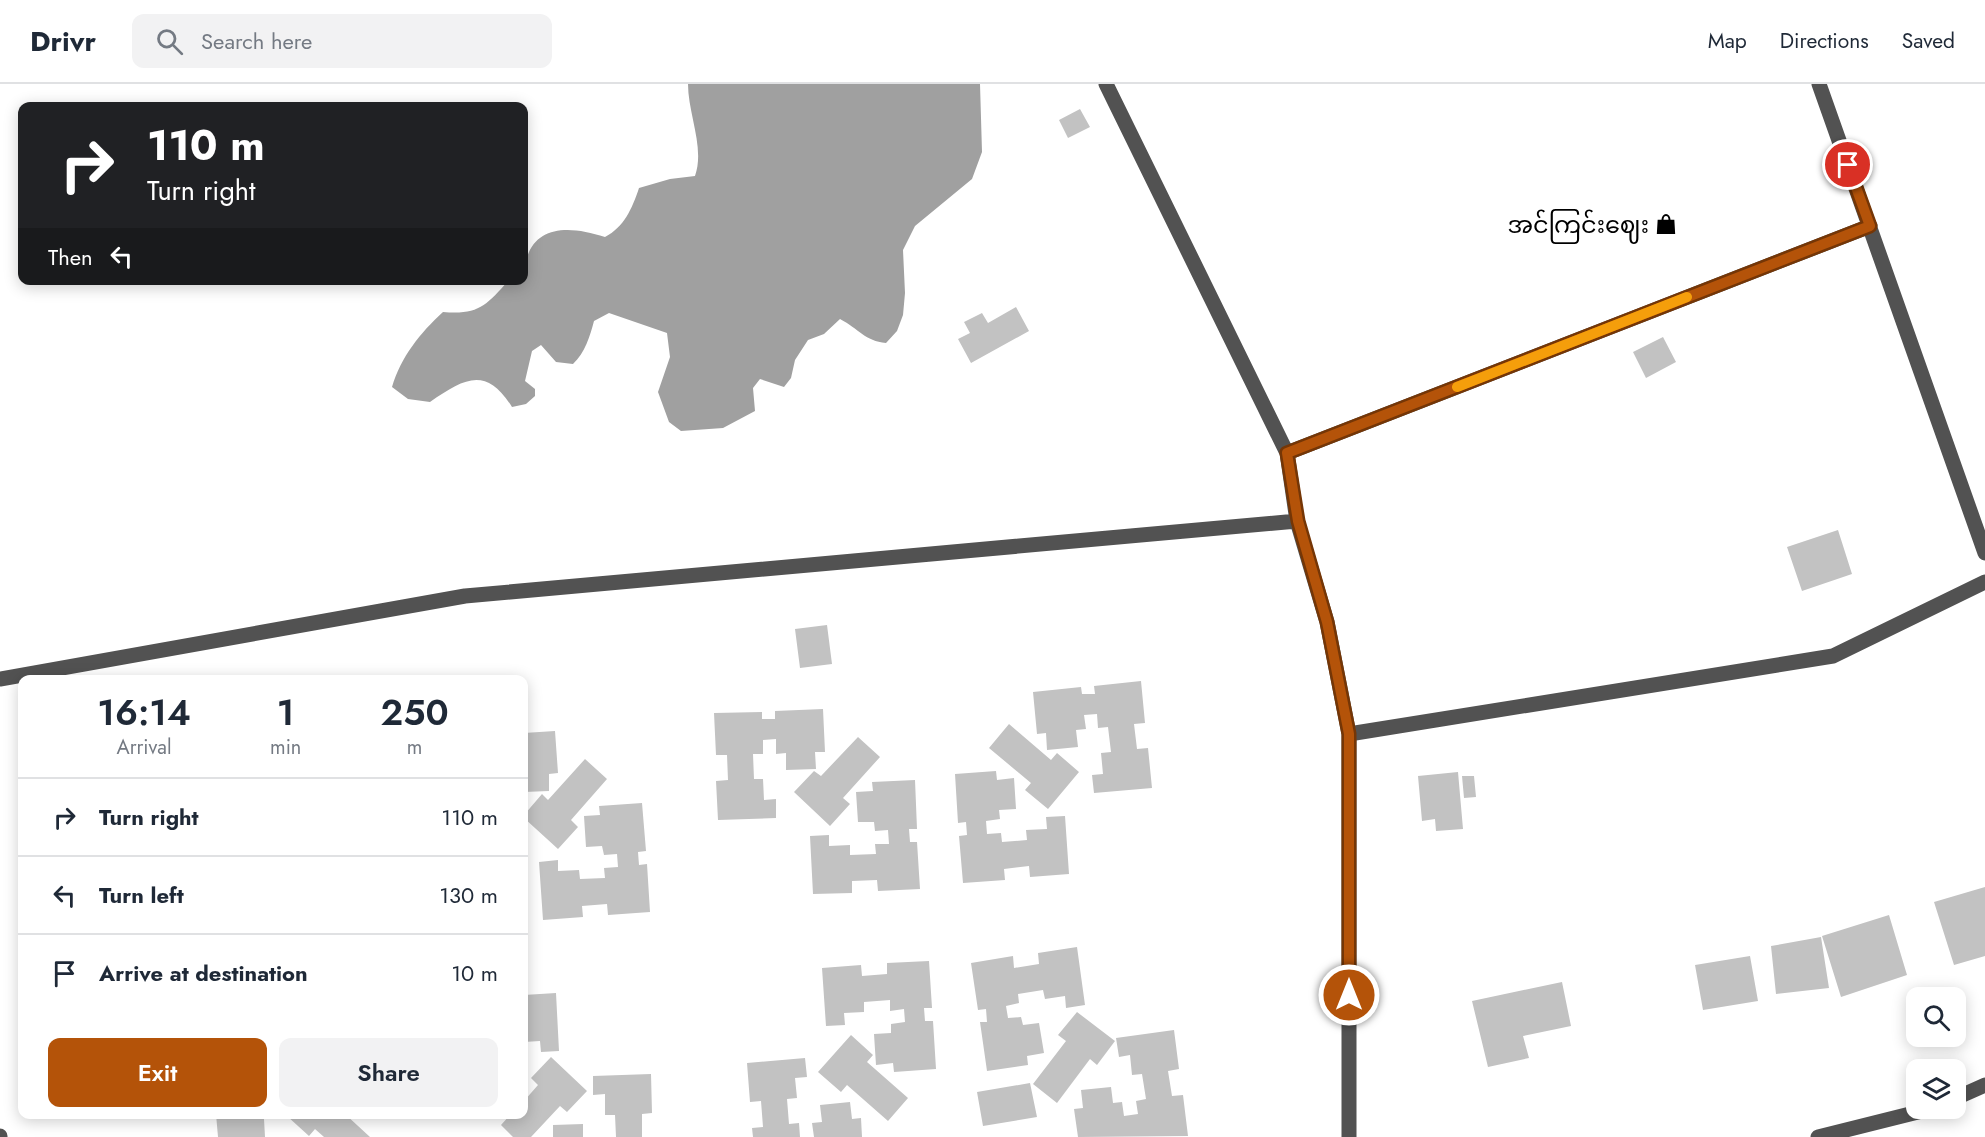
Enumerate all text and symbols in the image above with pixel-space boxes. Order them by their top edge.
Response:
search box [132,14,552,68]
text: Drivr [30,21,96,62]
icon: search [153,25,186,58]
text: Search here [201,25,312,57]
text: Map [1708,26,1747,56]
text: Directions [1780,26,1869,56]
text: Saved [1902,26,1955,56]
text: 110 m [147,115,265,176]
icon: right [48,126,126,204]
pin [1822,139,1873,190]
icon: arrive [1831,148,1864,181]
text: Turn right [147,171,255,210]
place label: အင်ကြင်းဈေး [1507,207,1649,244]
shop icon: အင်ကြင်းဈေး [1654,212,1678,236]
icon: left [105,240,138,273]
text: Then [48,241,93,273]
text: 16:14 [97,686,191,738]
text: 1 [277,686,295,738]
text: 250 [381,686,449,738]
text: Arrival [116,733,172,762]
text: min [270,733,301,762]
text: m [407,733,422,762]
icon: right [48,801,81,834]
text: Turn right [99,801,199,833]
text: 110 m [441,801,498,833]
icon: left [48,879,81,912]
text: Turn left [99,879,184,911]
text: 130 m [439,879,498,911]
icon: arrive [48,957,81,990]
text: Arrive at destination [99,957,308,989]
text: 10 m [451,957,498,989]
position arrow [1317,963,1381,1027]
map controls [1906,987,1966,1119]
button: search [1906,987,1966,1047]
button: Exit [48,1038,267,1107]
button: Share [279,1038,498,1107]
button: layers [1906,1059,1966,1119]

